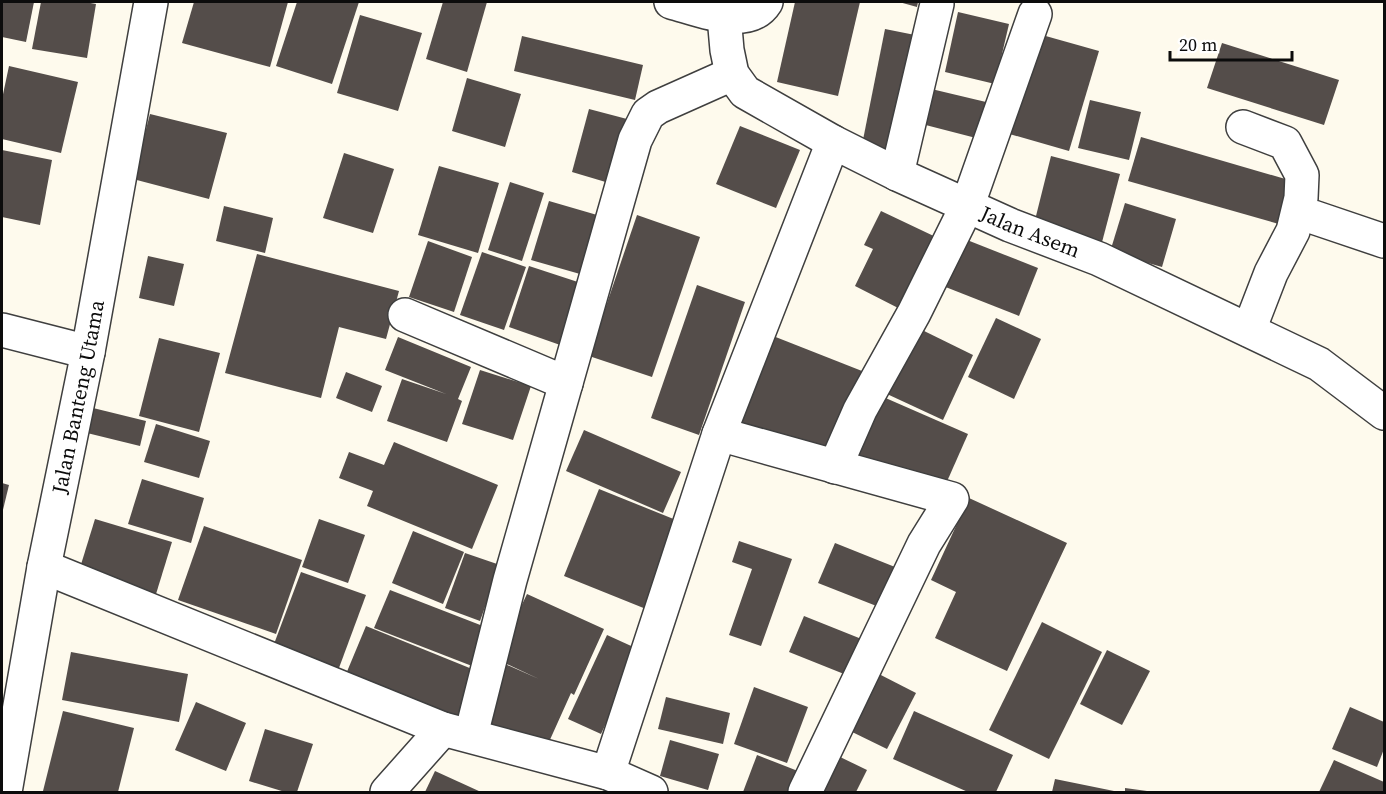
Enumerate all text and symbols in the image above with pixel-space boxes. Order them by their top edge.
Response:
scale bar [1170,24,1292,62]
text: 20 m [1179,32,1217,57]
street label: Jalan Asem [975,198,1084,264]
street label: Jalan Banteng Utama [44,297,111,497]

